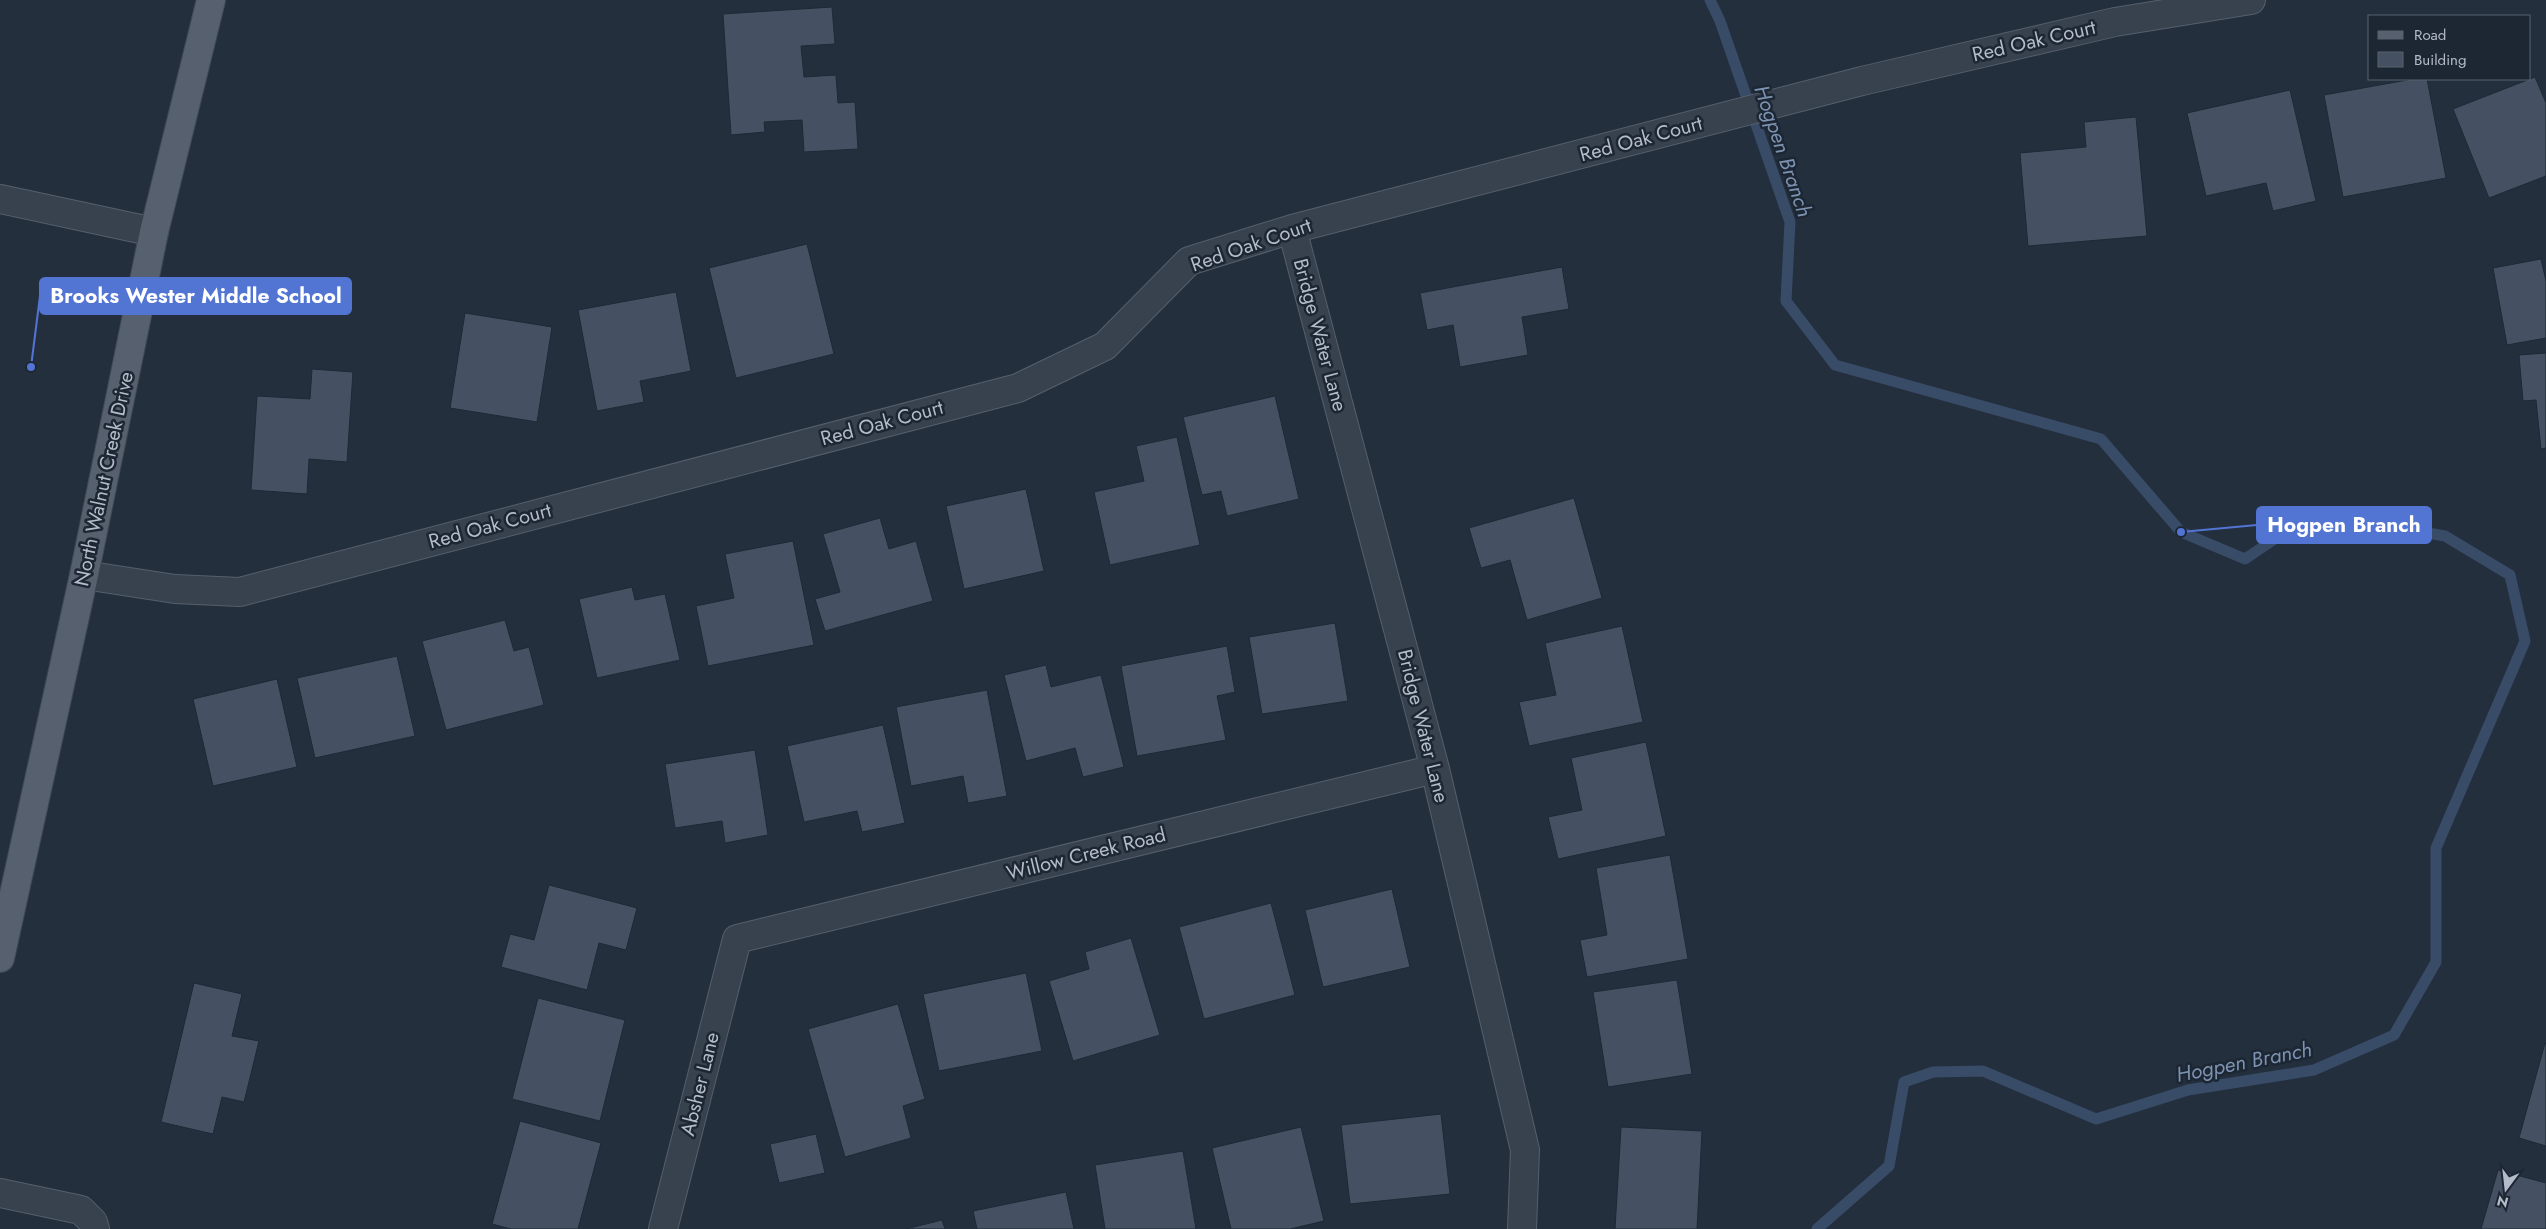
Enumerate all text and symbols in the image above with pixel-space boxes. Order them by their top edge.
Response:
street label: Red Oak Court [1969,13,2099,69]
legend [2368,15,2531,80]
text: Road [2414,24,2446,46]
text: Building [2414,49,2466,71]
water label: Hogpen Branch [1746,81,1820,221]
street label: Red Oak Court [1576,109,1706,169]
street label: Red Oak Court [1187,211,1315,279]
street label: Bridge Water Lane [1286,255,1354,415]
callout: Brooks Wester Middle School [40,278,351,314]
text: Brooks Wester Middle School [50,281,342,311]
street label: North Walnut Creek Drive [67,369,141,589]
street label: Red Oak Court [817,393,947,453]
street label: Red Oak Court [425,496,555,556]
callout: Hogpen Branch [2257,507,2431,543]
text: Hogpen Branch [2267,510,2421,540]
street label: Bridge Water Lane [1390,646,1456,806]
street label: Willow Creek Road [1003,820,1169,888]
street label: Absher Lane [673,1029,727,1139]
water label: Hogpen Branch [2174,1034,2314,1090]
north arrow [2481,1164,2531,1214]
text: N [2495,1190,2511,1213]

